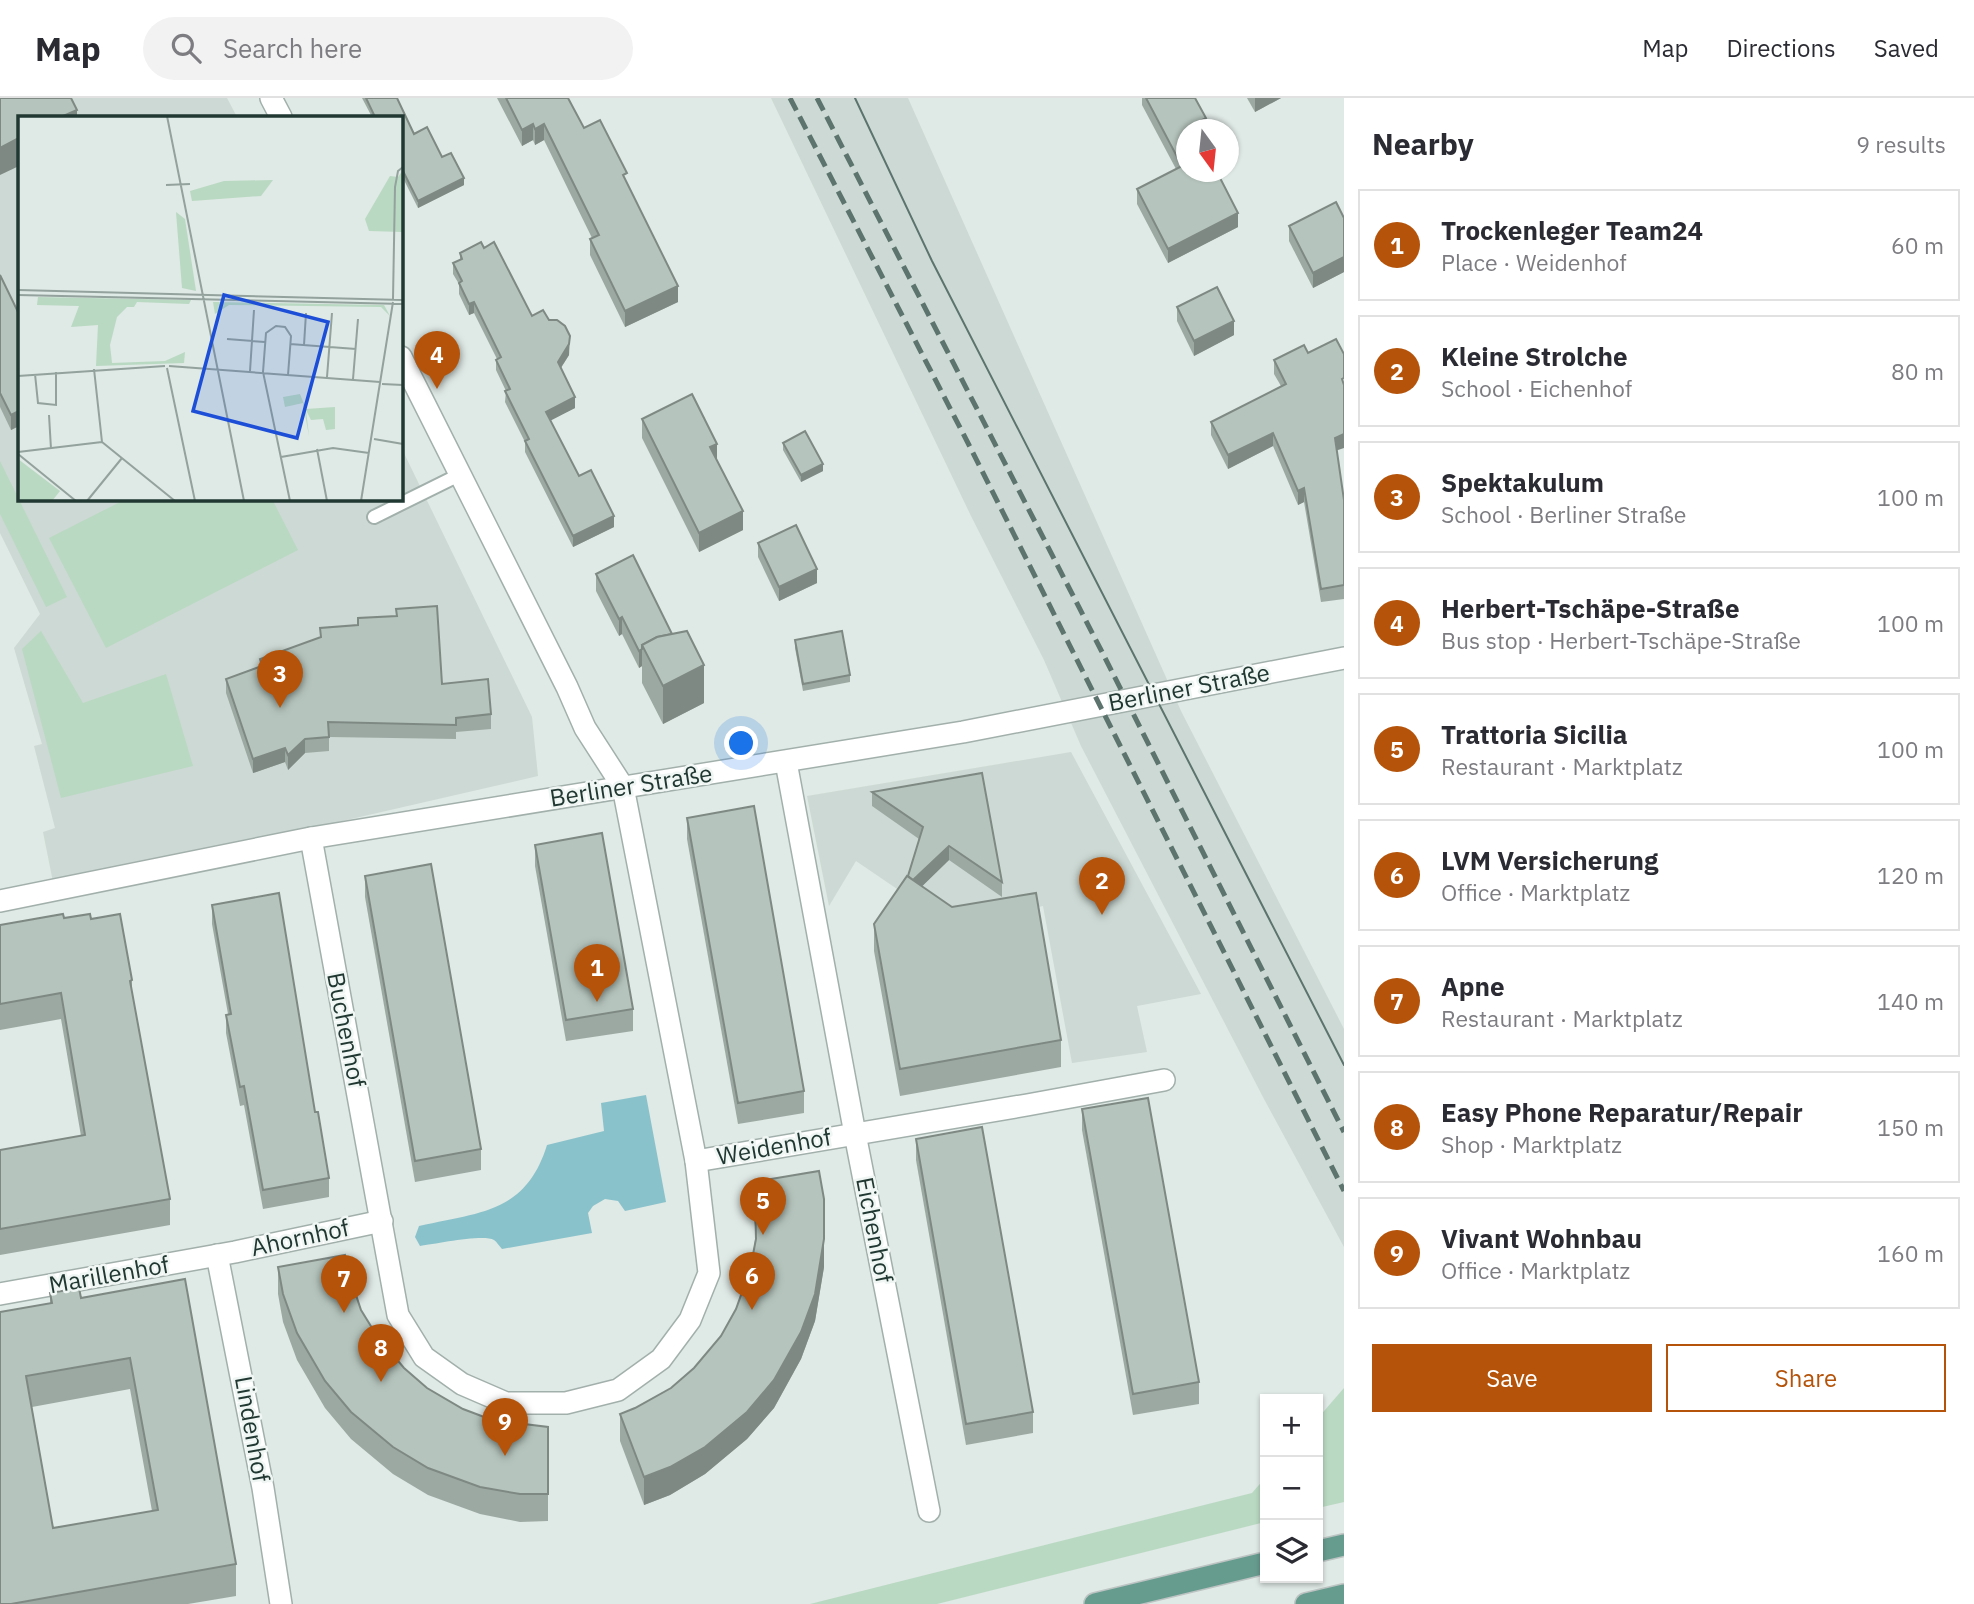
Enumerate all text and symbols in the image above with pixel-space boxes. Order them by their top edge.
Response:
search box [143,17,633,80]
text: Map [35,27,101,70]
icon: search [167,29,205,67]
text: Search here [223,31,362,65]
text: Map [1642,32,1688,64]
text: Directions [1726,32,1836,64]
text: Saved [1874,32,1939,64]
inset map [18,116,402,500]
north arrow [1176,119,1239,182]
text: Nearby [1372,124,1474,163]
text: 9 results [1856,129,1946,159]
text: Trockenleger Team24 [1441,213,1703,247]
text: 1 [1390,230,1404,260]
text: 60 m [1891,230,1944,260]
text: Place · Weidenhof [1441,247,1627,277]
pin: 4 [414,331,460,389]
text: Kleine Strolche [1441,339,1628,373]
text: 2 [1390,356,1404,386]
text: 80 m [1891,356,1944,386]
text: School · Eichenhof [1441,373,1632,403]
text: Spektakulum [1441,465,1604,499]
text: 3 [1390,482,1404,512]
text: 100 m [1877,482,1944,512]
text: School · Berliner Straße [1441,499,1686,529]
text: Herbert-Tschäpe-Straße [1441,591,1740,625]
text: 4 [1390,608,1404,638]
text: 100 m [1877,608,1944,638]
text: Bus stop · Herbert-Tschäpe-Straße [1441,625,1801,655]
pin: 3 [257,650,303,708]
street label: Berliner Straße [1105,656,1272,718]
text: Trattoria Sicilia [1441,717,1628,751]
your location [724,726,758,760]
text: 5 [1390,734,1404,764]
text: 100 m [1877,734,1944,764]
text: Restaurant · Marktplatz [1441,751,1683,781]
street label: Berliner Straße [547,756,714,814]
text: LVM Versicherung [1441,843,1658,877]
pin: 2 [1079,857,1125,915]
text: 6 [1390,860,1404,890]
text: 120 m [1877,860,1944,890]
text: Office · Marktplatz [1441,877,1630,907]
pin: 1 [574,944,620,1002]
text: Apne [1441,969,1505,1003]
street label: Buchenhof [320,970,374,1090]
text: 7 [1390,986,1404,1016]
text: 140 m [1877,986,1944,1016]
text: Restaurant · Marktplatz [1441,1003,1683,1033]
text: Easy Phone Reparatur/Repair [1441,1095,1803,1129]
text: 8 [1390,1112,1404,1142]
text: 150 m [1877,1112,1944,1142]
street label: Weidenhof [714,1120,834,1172]
text: Shop · Marktplatz [1441,1129,1622,1159]
street label: Eichenhof [849,1174,901,1286]
pin: 5 [740,1177,786,1235]
street label: Ahornhof [248,1211,352,1263]
text: Vivant Wohnbau [1441,1221,1642,1255]
text: 9 [1390,1238,1404,1268]
text: 160 m [1877,1238,1944,1268]
street label: Marillenhof [46,1248,172,1300]
pin: 6 [729,1252,775,1310]
pin: 7 [321,1255,367,1313]
text: Office · Marktplatz [1441,1255,1630,1285]
pin: 8 [358,1324,404,1382]
button: Save [1372,1344,1652,1412]
button: Share [1666,1344,1946,1412]
street label: Lindenhof [228,1373,278,1485]
map controls [1260,1394,1323,1583]
button: + [1260,1394,1323,1457]
pin: 9 [482,1398,528,1456]
button: − [1260,1457,1323,1520]
button: layers [1260,1520,1323,1583]

